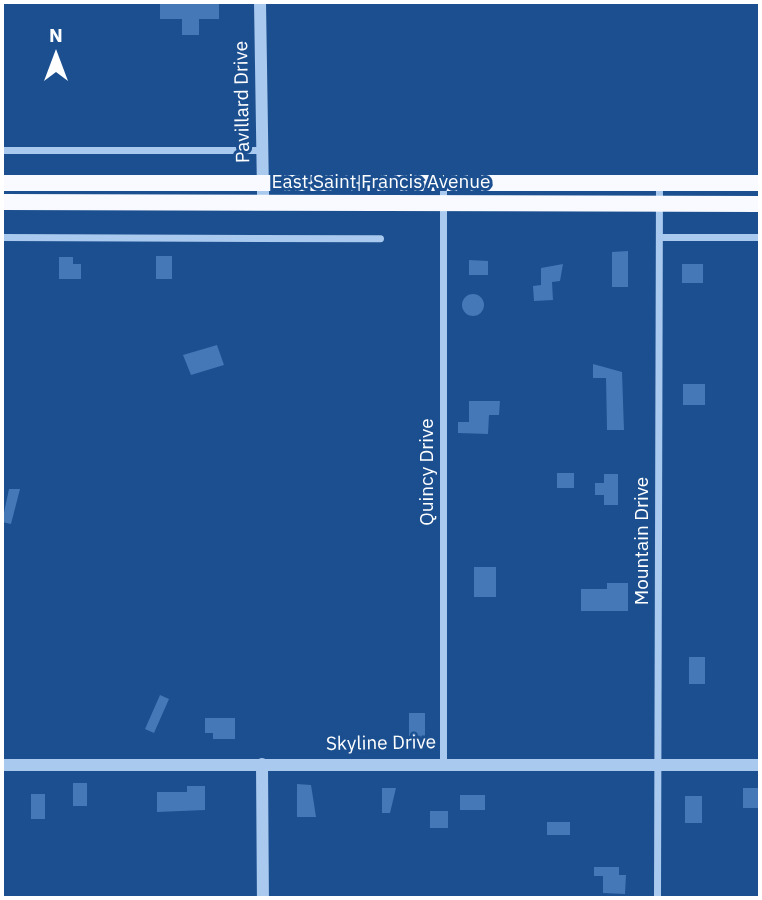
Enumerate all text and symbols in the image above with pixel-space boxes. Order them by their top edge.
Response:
north arrow [21,21,91,91]
text: N [49,23,63,47]
street label: Pavillard Drive [230,41,254,163]
street label: East Saint Francis Avenue [272,171,490,193]
street label: Quincy Drive [416,418,438,526]
street label: Mountain Drive [631,477,653,605]
street label: Skyline Drive [326,731,436,755]

